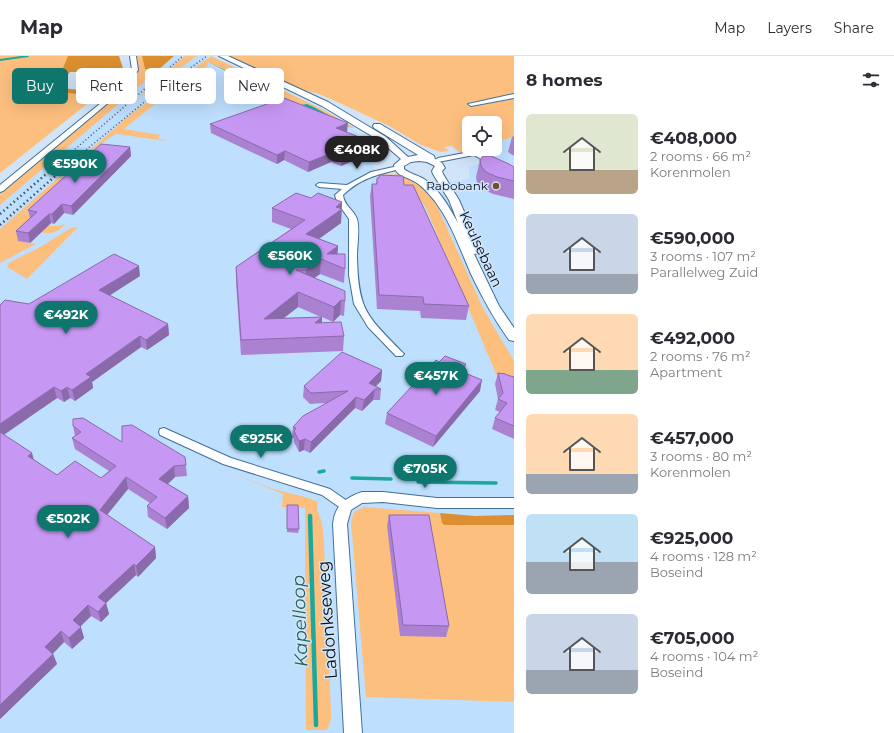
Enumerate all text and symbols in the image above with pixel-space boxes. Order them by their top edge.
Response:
text: Map [20,16,63,39]
text: Map [714,19,745,37]
text: Layers [767,19,812,37]
text: Share [834,19,874,37]
chip: Buy [12,68,68,104]
chip: Rent [76,68,137,104]
chip: Filters [145,68,216,104]
chip: New [224,68,284,104]
icon: filters [860,69,882,91]
text: 8 homes [526,70,603,90]
map controls [462,116,502,156]
button: locate [462,116,502,156]
text: €408,000 [650,128,737,148]
icon: home [558,130,606,178]
pin: €408K [329,136,385,170]
text: €408K [334,141,380,157]
text: 2 rooms · 66 m² [650,148,751,164]
pin: €590K [47,150,103,184]
text: €590K [53,155,97,171]
text: Korenmolen [650,164,731,180]
place label: Rabobank [426,178,489,193]
marker: Rabobank [491,181,501,191]
street label: Keulsebaan [456,208,506,290]
text: €590,000 [650,228,735,248]
icon: home [558,230,606,278]
pin: €560K [262,242,318,276]
text: €560K [268,247,312,263]
text: 3 rooms · 107 m² [650,248,756,264]
text: Parallelweg Zuid [650,264,758,280]
pin: €492K [38,301,94,335]
text: €492K [44,306,88,322]
text: €492,000 [650,328,735,348]
icon: home [558,330,606,378]
text: 2 rooms · 76 m² [650,348,750,364]
pin: €457K [408,362,464,396]
text: Apartment [650,364,722,380]
text: €457K [414,367,458,383]
pin: €925K [233,425,289,459]
text: €457,000 [650,428,734,448]
text: €925K [239,430,283,446]
icon: home [558,430,606,478]
text: 3 rooms · 80 m² [650,448,752,464]
pin: €705K [397,455,453,489]
text: €705K [403,460,447,476]
text: Korenmolen [650,464,731,480]
pin: €502K [40,505,96,539]
text: €502K [46,510,90,526]
text: €925,000 [650,528,733,548]
icon: home [558,530,606,578]
text: 4 rooms · 128 m² [650,548,757,564]
street label: Ladonkseweg [313,560,341,680]
text: Boseind [650,564,703,580]
water label: Kapelloop [287,575,313,667]
text: €705,000 [650,628,735,648]
icon: home [558,630,606,678]
text: 4 rooms · 104 m² [650,648,758,664]
text: Boseind [650,664,703,680]

